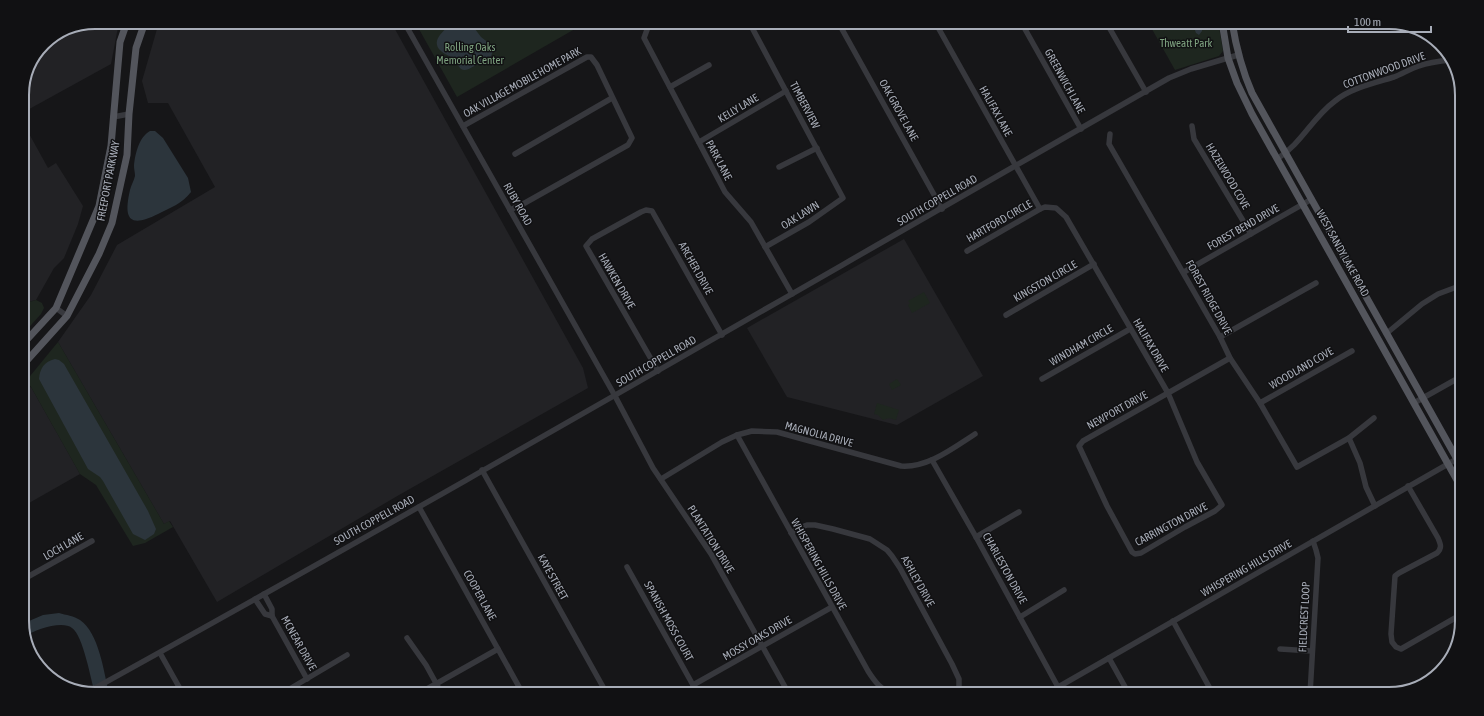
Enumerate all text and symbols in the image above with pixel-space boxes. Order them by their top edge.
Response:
scale bar [1348,8,1431,34]
text: 100 m [1354,15,1381,29]
park label: Thweatt Park [1160,37,1213,49]
park label: Rolling Oaks Memorial Center [436,41,504,66]
street label: OAK VILLAGE MOBILE HOME PARK [461,44,583,119]
street label: GREENWICH LANE [1042,47,1088,116]
street label: COTTONWOOD DRIVE [1341,50,1427,90]
street label: OAK GROVE LANE [877,77,921,143]
street label: TIMBERVIEW [788,80,822,130]
street label: HALIFAX LANE [977,84,1015,139]
street label: KELLY LANE [716,91,761,125]
street label: PARK LANE [703,138,735,182]
street label: FREEPORT PARKWAY [94,140,122,222]
street label: HAZELWOOD COVE [1204,141,1253,211]
street label: SOUTH COPPELL ROAD [895,172,979,228]
street label: RUBY ROAD [501,181,535,227]
street label: HARTFORD CIRCLE [964,197,1034,244]
street label: OAK LAWN [779,199,821,231]
street label: FOREST BEND DRIVE [1205,202,1281,252]
street label: WEST SANDY LAKE ROAD [1314,208,1372,298]
street label: ARCHER DRIVE [677,240,716,297]
street label: HAWKEN DRIVE [596,251,638,311]
street label: KINGSTON CIRCLE [1011,258,1079,304]
street label: FOREST RIDGE DRIVE [1184,258,1235,336]
street label: HALIFAX DRIVE [1131,316,1171,374]
street label: WINDHAM CIRCLE [1047,322,1115,368]
street label: SOUTH COPPELL ROAD [614,333,698,389]
street label: WOODLAND COVE [1267,345,1335,391]
street label: NEWPORT DRIVE [1085,388,1150,432]
street label: MAGNOLIA DRIVE [784,419,855,449]
street label: SOUTH COPPELL ROAD [332,493,416,547]
street label: CARRINGTON DRIVE [1133,500,1209,548]
street label: PLANTATION DRIVE [685,503,737,575]
street label: WHISPERING HILLS DRIVE [789,516,849,612]
street label: LOCH LANE [41,530,85,562]
street label: CHARLESTON DRIVE [981,530,1030,606]
street label: WHISPERING HILLS DRIVE [1199,537,1294,599]
street label: KAYE STREET [536,552,571,602]
street label: ASHLEY DRIVE [899,553,937,609]
street label: COOPER LANE [461,568,499,622]
street label: SPANISH MOSS COURT [642,579,696,663]
street label: FIELDCREST LOOP [1296,581,1312,653]
street label: MOSSY OAKS DRIVE [721,613,794,663]
street label: MCNEAR DRIVE [279,614,319,673]

